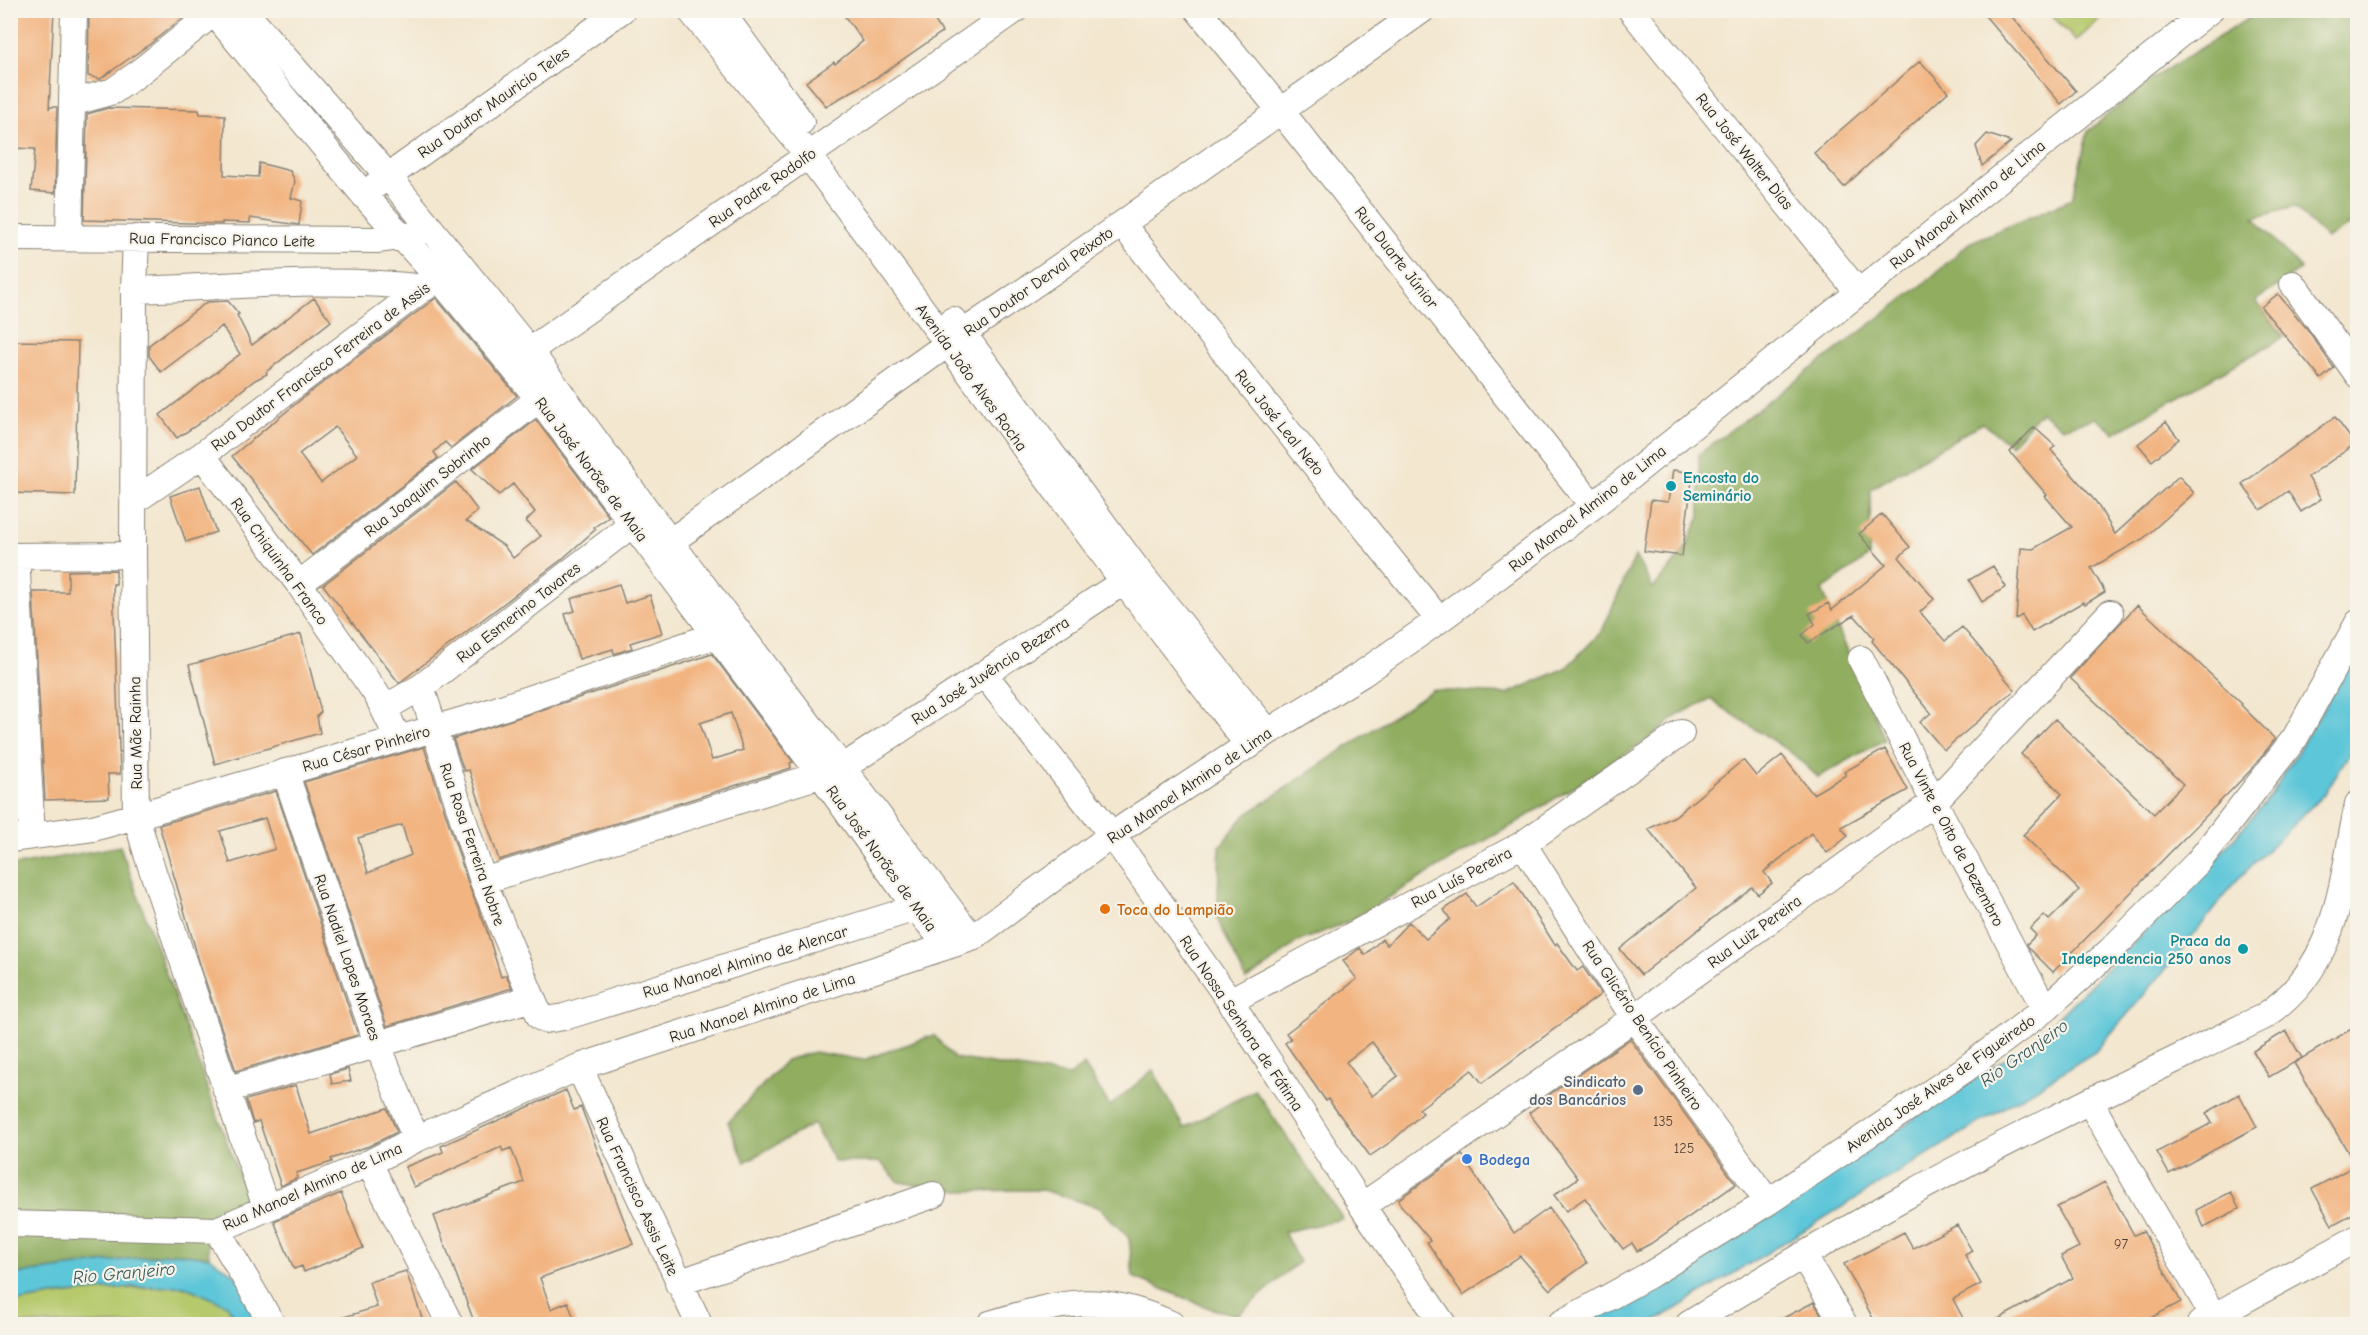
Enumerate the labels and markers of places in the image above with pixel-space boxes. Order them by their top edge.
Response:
place label: Encosta do Seminário [1683,469,1759,505]
marker: Encosta do Seminário [1664,479,1678,493]
place label: Toca do Lampião [1117,901,1234,919]
marker: Toca do Lampião [1098,902,1112,916]
place label: Praca da Independencia 250 anos [2061,932,2231,968]
marker: Praca da Independencia 250 anos [2236,942,2250,956]
place label: Sindicato dos Bancários [1529,1073,1626,1109]
marker: Sindicato dos Bancários [1631,1083,1645,1097]
place label: Bodega [1479,1151,1530,1169]
marker: Bodega [1460,1152,1474,1166]

